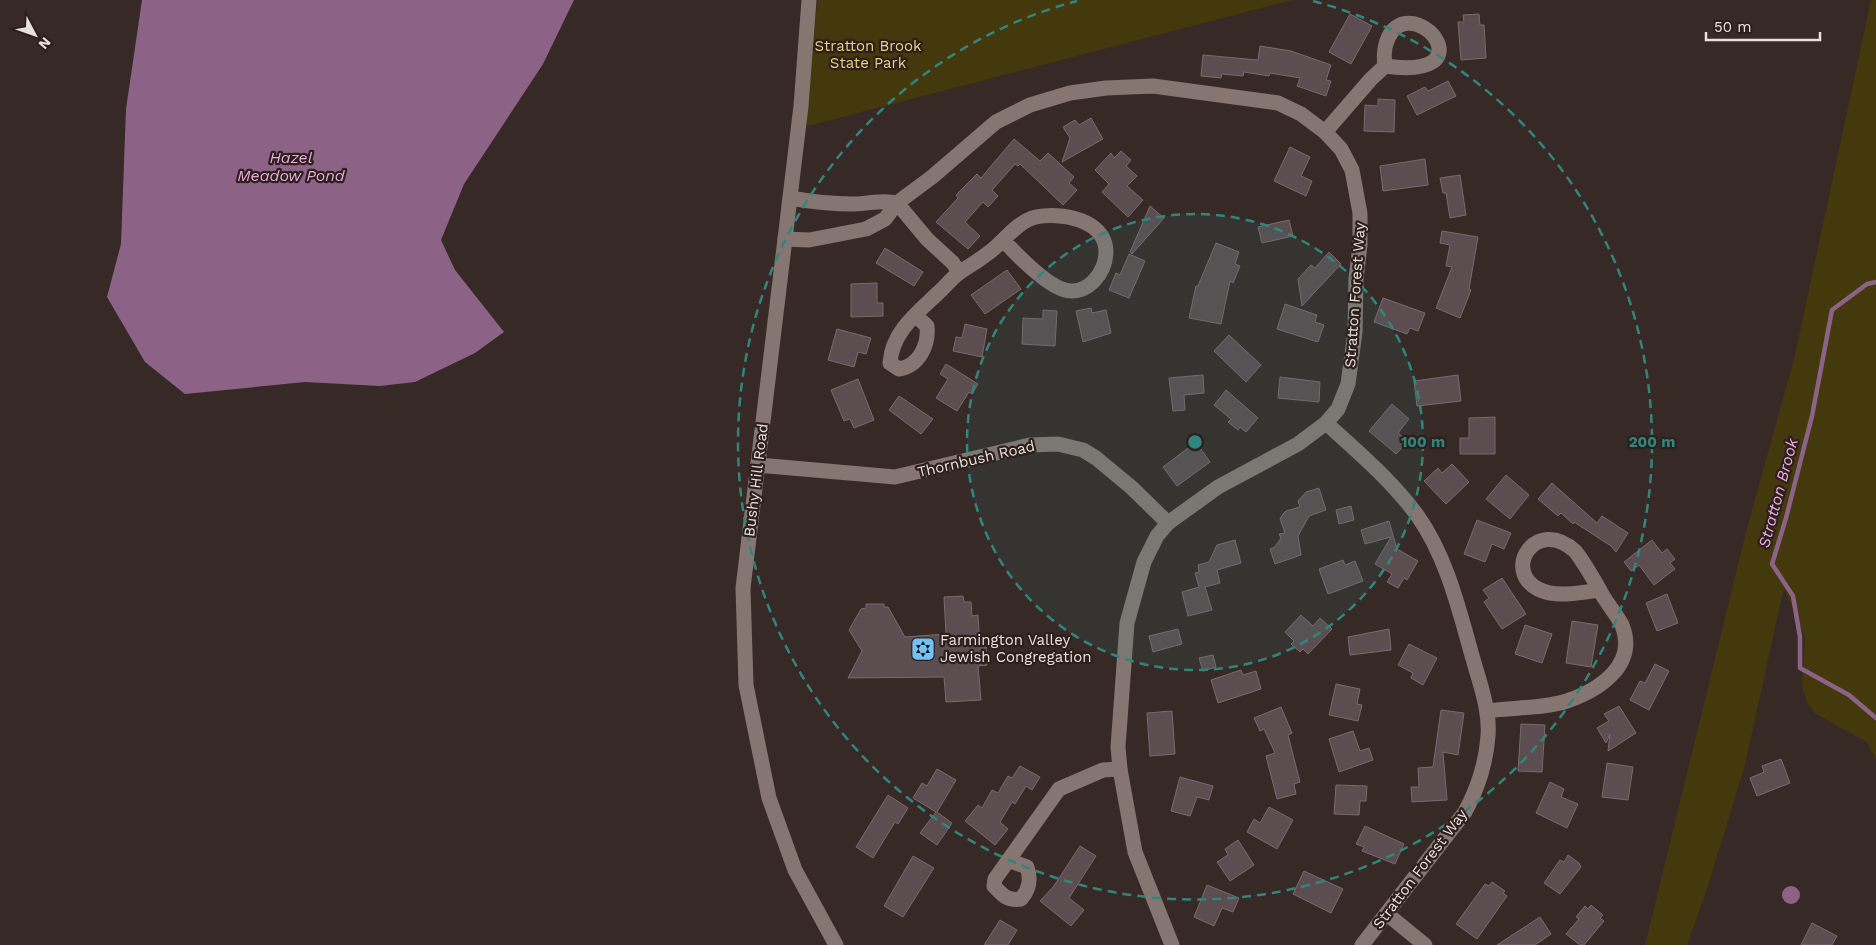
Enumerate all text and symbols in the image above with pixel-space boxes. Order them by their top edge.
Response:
north arrow [10,10,60,60]
scale bar [1706,10,1820,42]
text: 50 m [1714,18,1751,36]
text: N [35,34,54,53]
park label: Stratton Brook State Park [814,37,922,72]
water label: Hazel Meadow Pond [237,148,346,185]
street label: Stratton Forest Way [1341,222,1369,368]
street label: Bushy Hill Road [740,422,772,538]
centre of rings [1186,433,1204,451]
text: 100 m [1401,433,1445,451]
text: 200 m [1629,433,1675,451]
water label: Stratton Brook [1754,435,1802,550]
street label: Thornbush Road [915,437,1037,481]
place label: Farmington Valley Jewish Congregation [940,631,1092,666]
synagogue icon: Farmington Valley Jewish Congregation [910,636,936,662]
street label: Stratton Forest Way [1369,805,1471,932]

